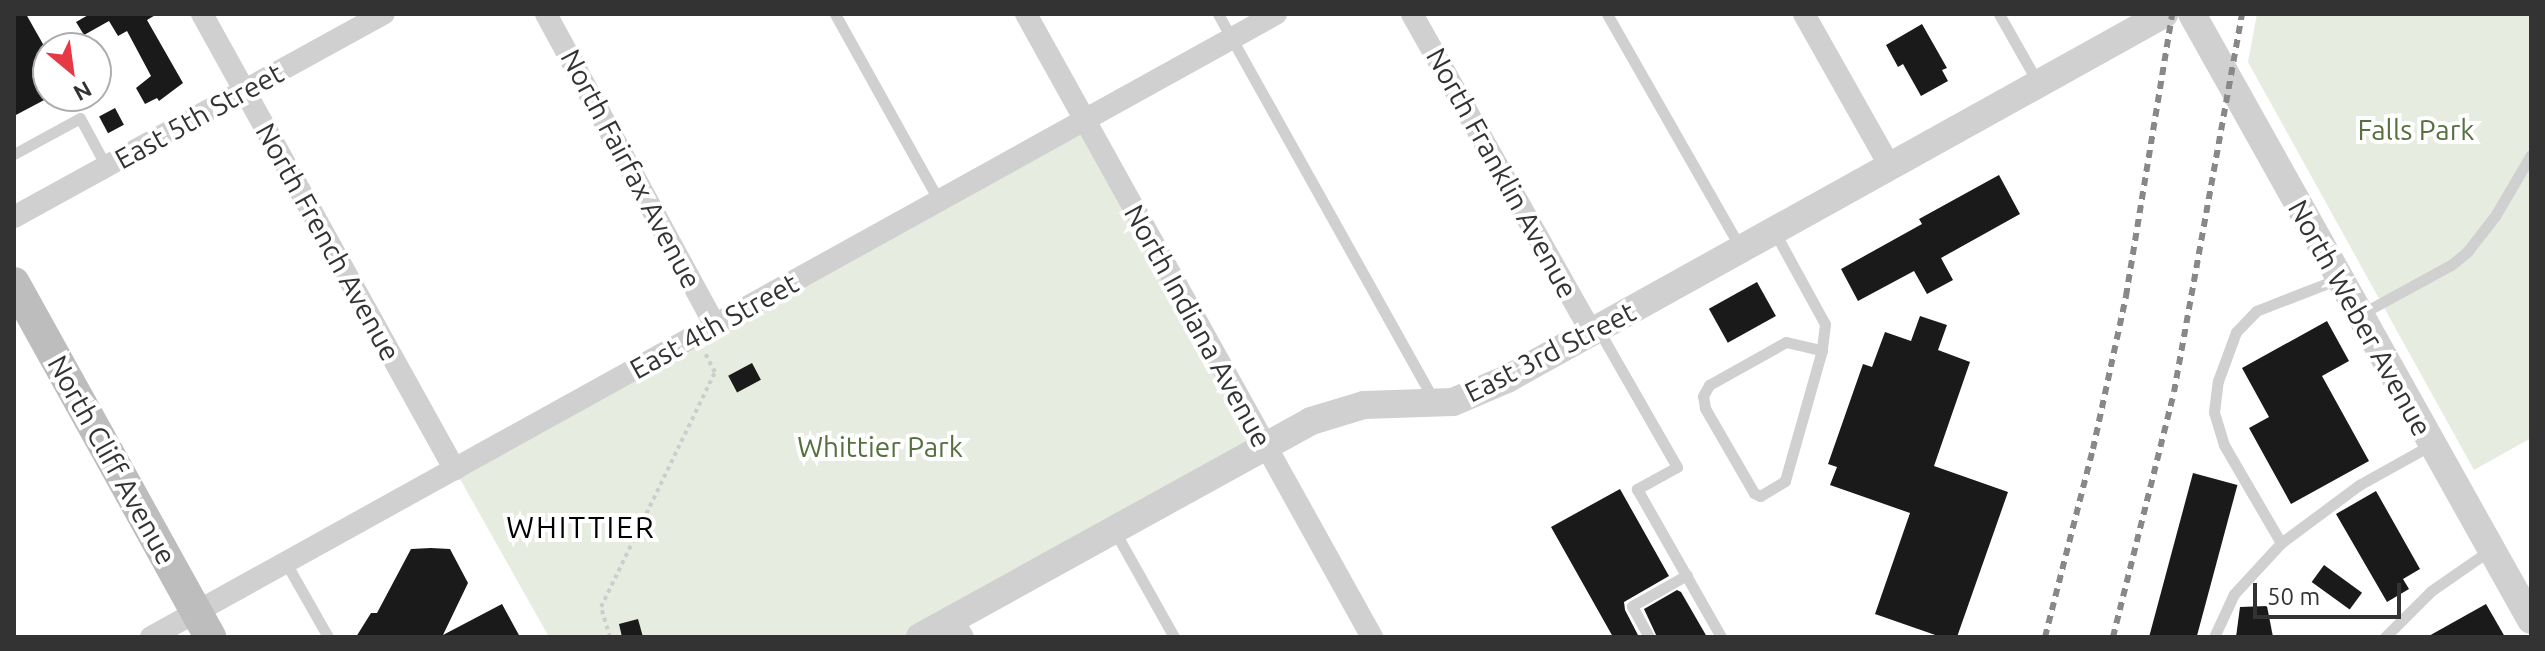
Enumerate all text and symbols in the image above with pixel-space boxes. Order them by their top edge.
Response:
north arrow [32,32,112,112]
street label: North Franklin Avenue [1419,42,1585,304]
street label: North Fairfax Avenue [554,44,708,294]
street label: East 5th Street [109,56,289,176]
text: N [70,77,96,107]
park label: Falls Park [2358,113,2474,147]
street label: North French Avenue [249,117,407,367]
street label: North Weber Avenue [2281,194,2439,442]
street label: North Indiana Avenue [1117,199,1279,453]
street label: East 4th Street [624,266,804,386]
street label: East 3rd Street [1459,295,1641,409]
street label: North Cliff Avenue [41,350,183,570]
park label: Whittier Park [797,430,963,464]
district label: WHITTIER [506,509,656,545]
scale bar [2257,567,2405,617]
text: 50 m [2267,583,2320,610]

